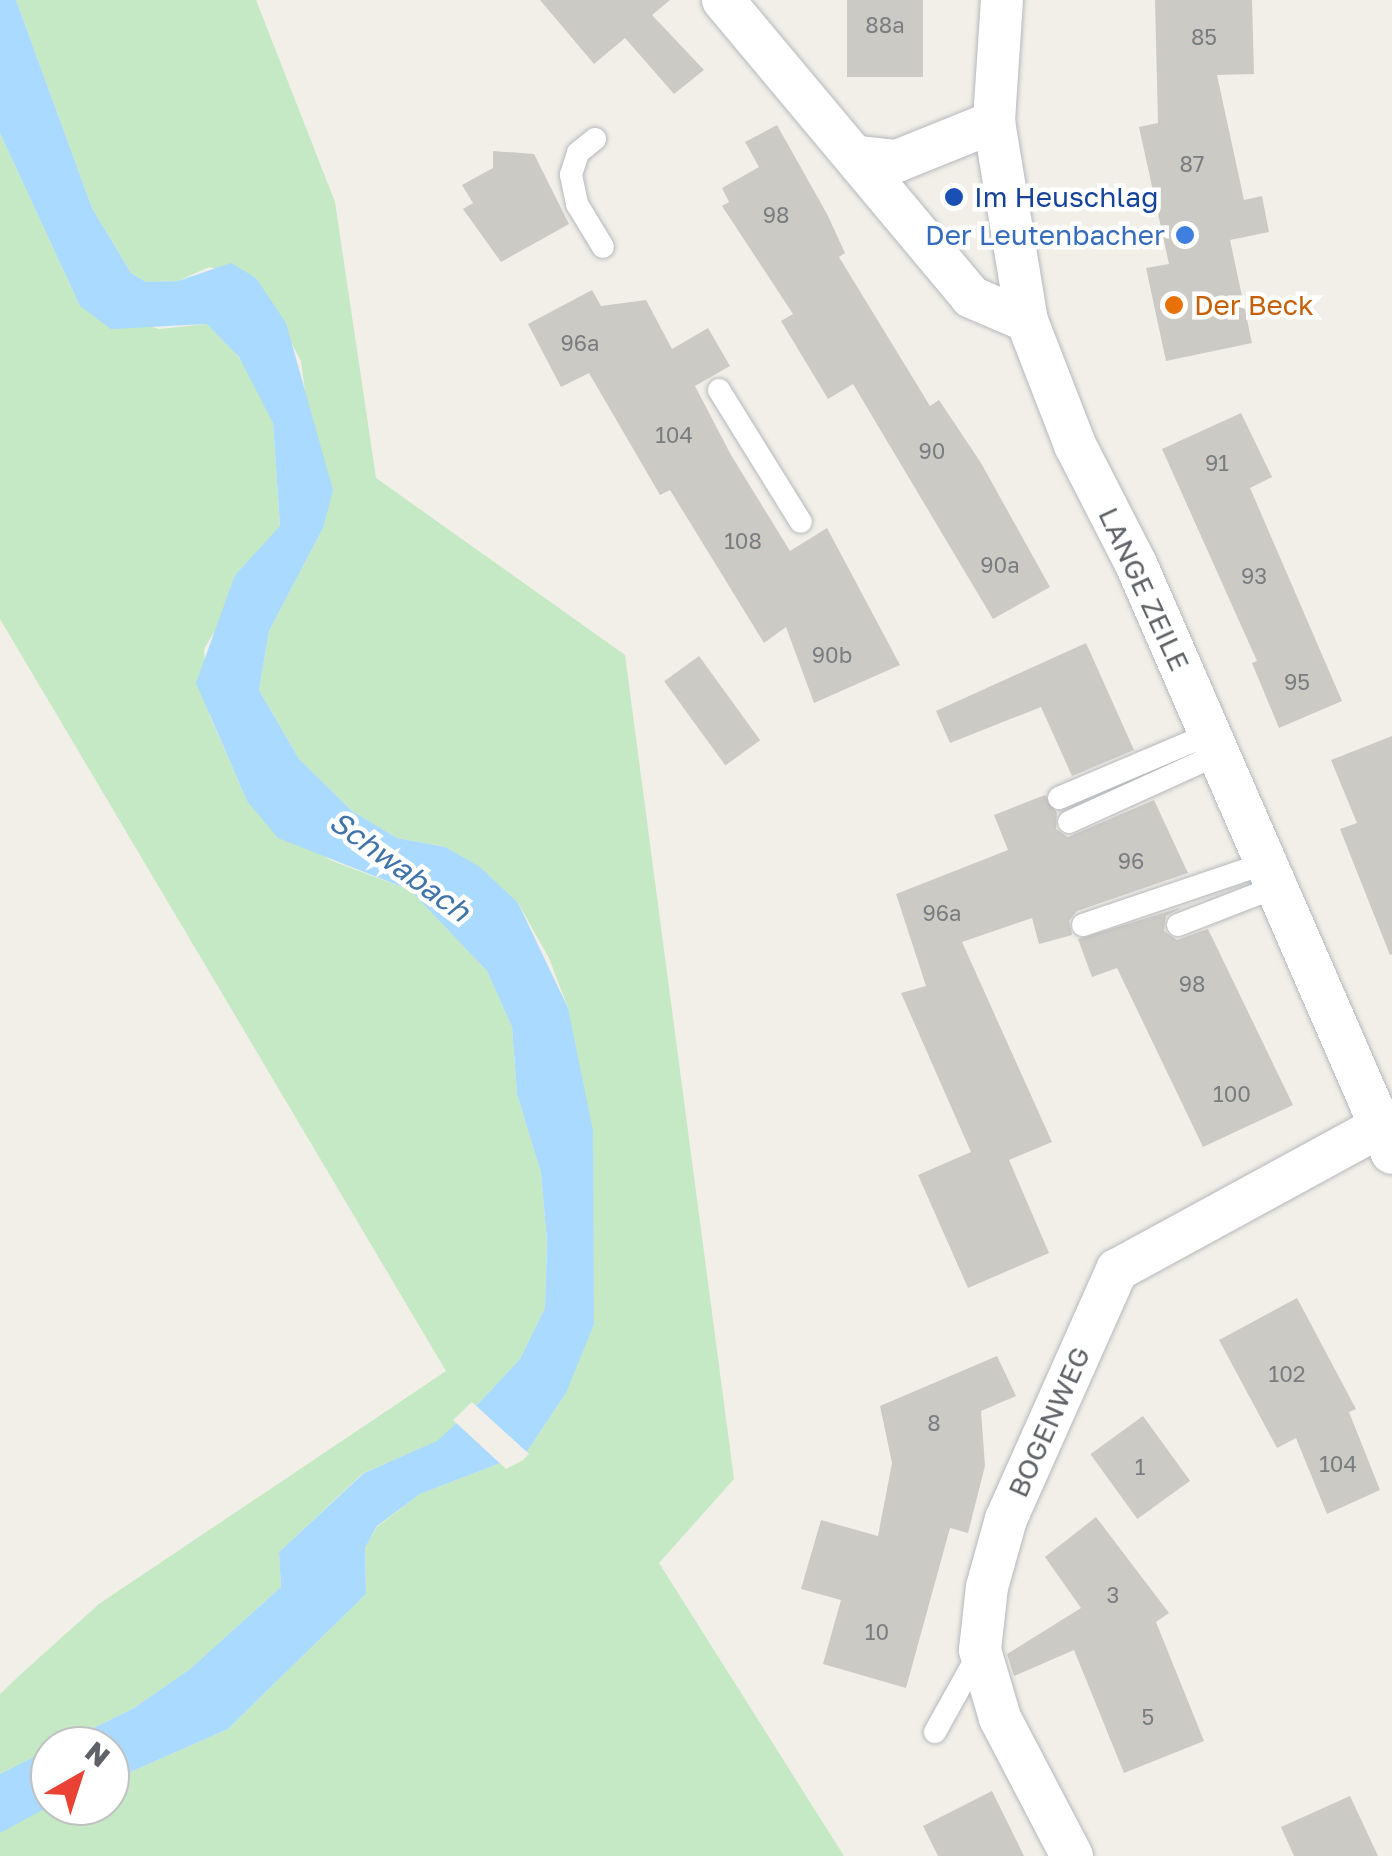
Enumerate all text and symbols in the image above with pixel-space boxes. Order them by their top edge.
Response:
house number: 88a [865,12,905,38]
house number: 85 [1191,24,1217,50]
house number: 87 [1179,151,1205,177]
place label: Im Heuschlag [974,180,1158,214]
marker: Im Heuschlag [943,186,965,208]
house number: 98 [763,202,789,228]
place label: Der Leutenbacher [925,218,1165,252]
marker: Der Leutenbacher [1174,224,1196,246]
place label: Der Beck [1194,288,1314,322]
marker: Der Beck [1163,294,1185,316]
house number: 96a [560,330,600,356]
house number: 104 [655,422,693,448]
house number: 90 [919,438,945,464]
house number: 91 [1205,450,1229,476]
street label: LANGE ZEILE [1092,502,1196,676]
house number: 108 [724,528,762,554]
house number: 90a [980,552,1020,578]
house number: 93 [1241,563,1267,589]
house number: 90b [812,642,852,668]
house number: 95 [1284,669,1310,695]
water label: Schwabach [323,803,477,929]
house number: 96 [1118,848,1144,874]
house number: 96a [922,900,962,926]
house number: 98 [1179,971,1205,997]
house number: 100 [1213,1081,1251,1107]
street label: BOGENWEG [1001,1342,1097,1502]
house number: 102 [1268,1361,1306,1387]
house number: 8 [927,1410,941,1436]
house number: 104 [1319,1451,1357,1477]
house number: 1 [1135,1454,1145,1480]
house number: 3 [1107,1582,1119,1608]
house number: 10 [865,1619,889,1645]
house number: 5 [1142,1704,1154,1730]
north arrow [30,1726,130,1826]
text: N [79,1734,117,1773]

